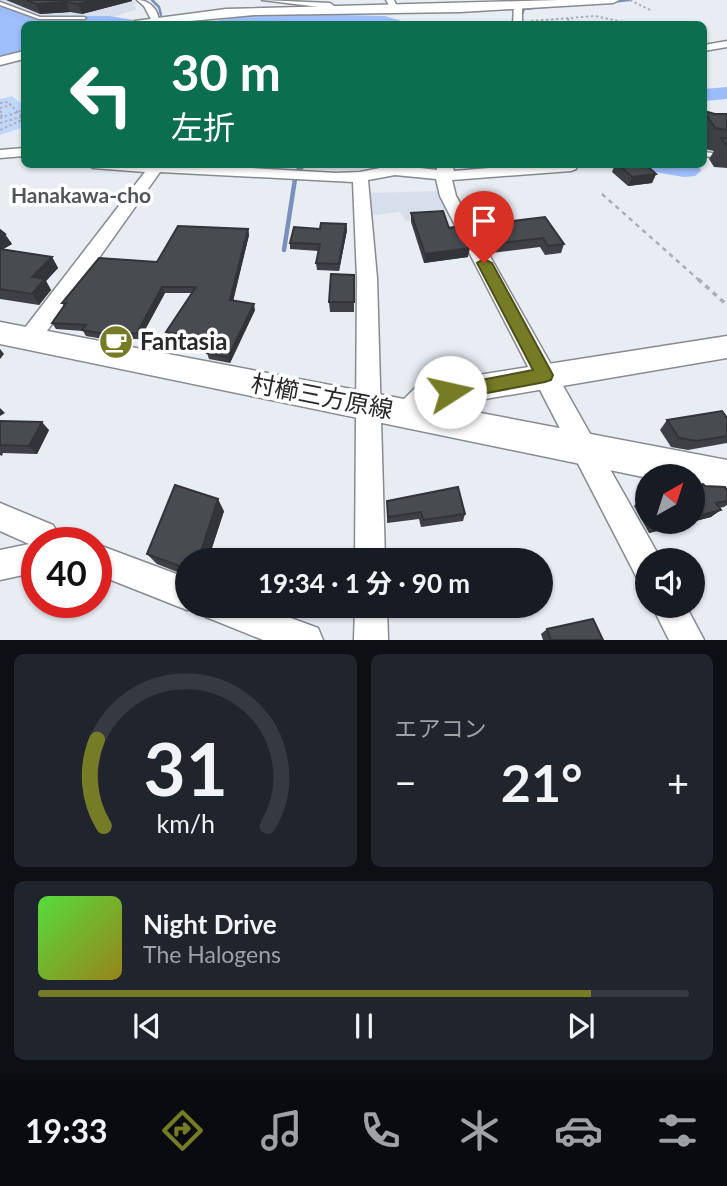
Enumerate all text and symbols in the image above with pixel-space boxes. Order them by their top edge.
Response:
text: 30 m [171,43,281,101]
icon: left [56,49,147,140]
text: 左折 [171,107,235,146]
district label: Hanakawa-cho [11,182,151,207]
pin [454,191,514,263]
icon: arrive [465,202,503,240]
cafe icon: Fantasia [97,323,135,361]
place label: Fantasia [140,326,227,355]
position arrow [413,355,487,429]
street label: 村櫛三方原線 [249,368,396,423]
north arrow [635,464,705,534]
map controls [635,464,705,618]
speed limit sign: 40 [21,527,112,618]
button: sound [635,548,705,618]
text: 19:34 · 1 分 · 90 m [258,567,470,599]
text: エアコン [395,714,487,742]
text: 31 [143,725,227,813]
text: 21° [501,751,583,813]
text: − [395,759,417,805]
text: + [667,759,689,805]
text: km/h [156,808,215,838]
text: Night Drive [143,908,277,940]
text: The Halogens [143,940,281,968]
icon: previous [128,1007,166,1045]
icon: pause [345,1007,383,1045]
icon: next [562,1007,600,1045]
icon: directions [158,1106,207,1155]
icon: music [257,1106,306,1155]
icon: phone [356,1106,405,1155]
icon: climate [455,1106,504,1155]
icon: car [554,1106,603,1155]
icon: filters [653,1106,702,1155]
text: 19:33 [25,1111,108,1150]

